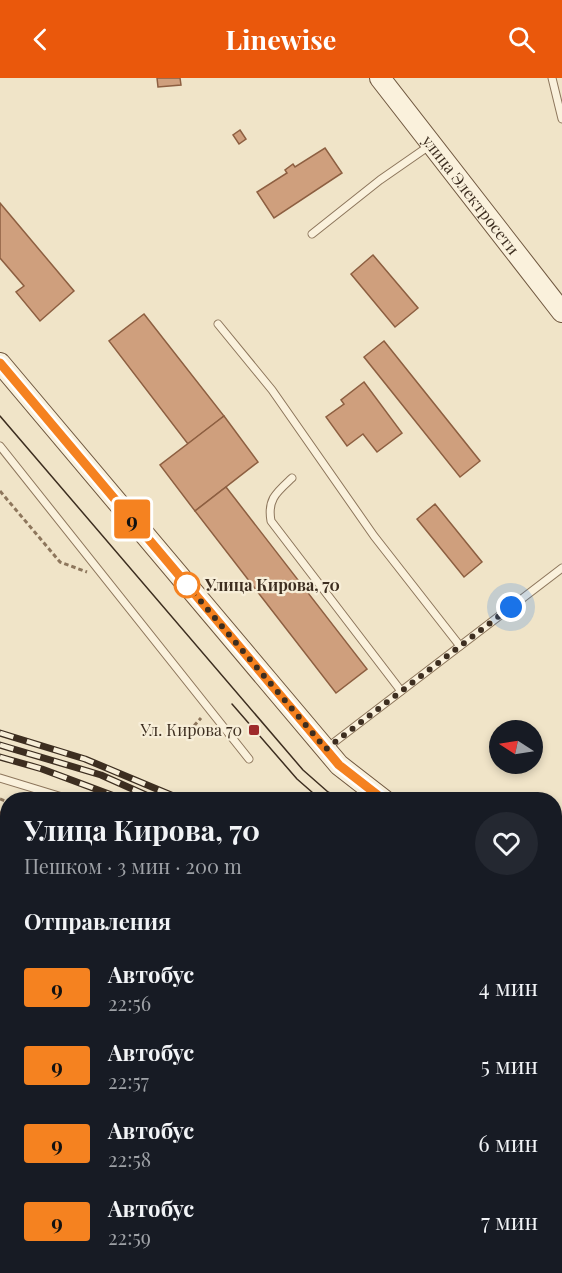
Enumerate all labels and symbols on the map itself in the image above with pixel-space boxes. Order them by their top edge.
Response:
street label: улица Электросети [418,130,524,259]
line badge: 9 [112,500,152,538]
marker: Улица Кирова, 70 [174,572,200,598]
place label: Улица Кирова, 70 [204,574,340,595]
your location [496,592,526,622]
place label: Ул. Кирова 70 [139,719,242,740]
north arrow [489,720,543,774]
marker: Ул. Кирова 70 [247,723,261,737]

